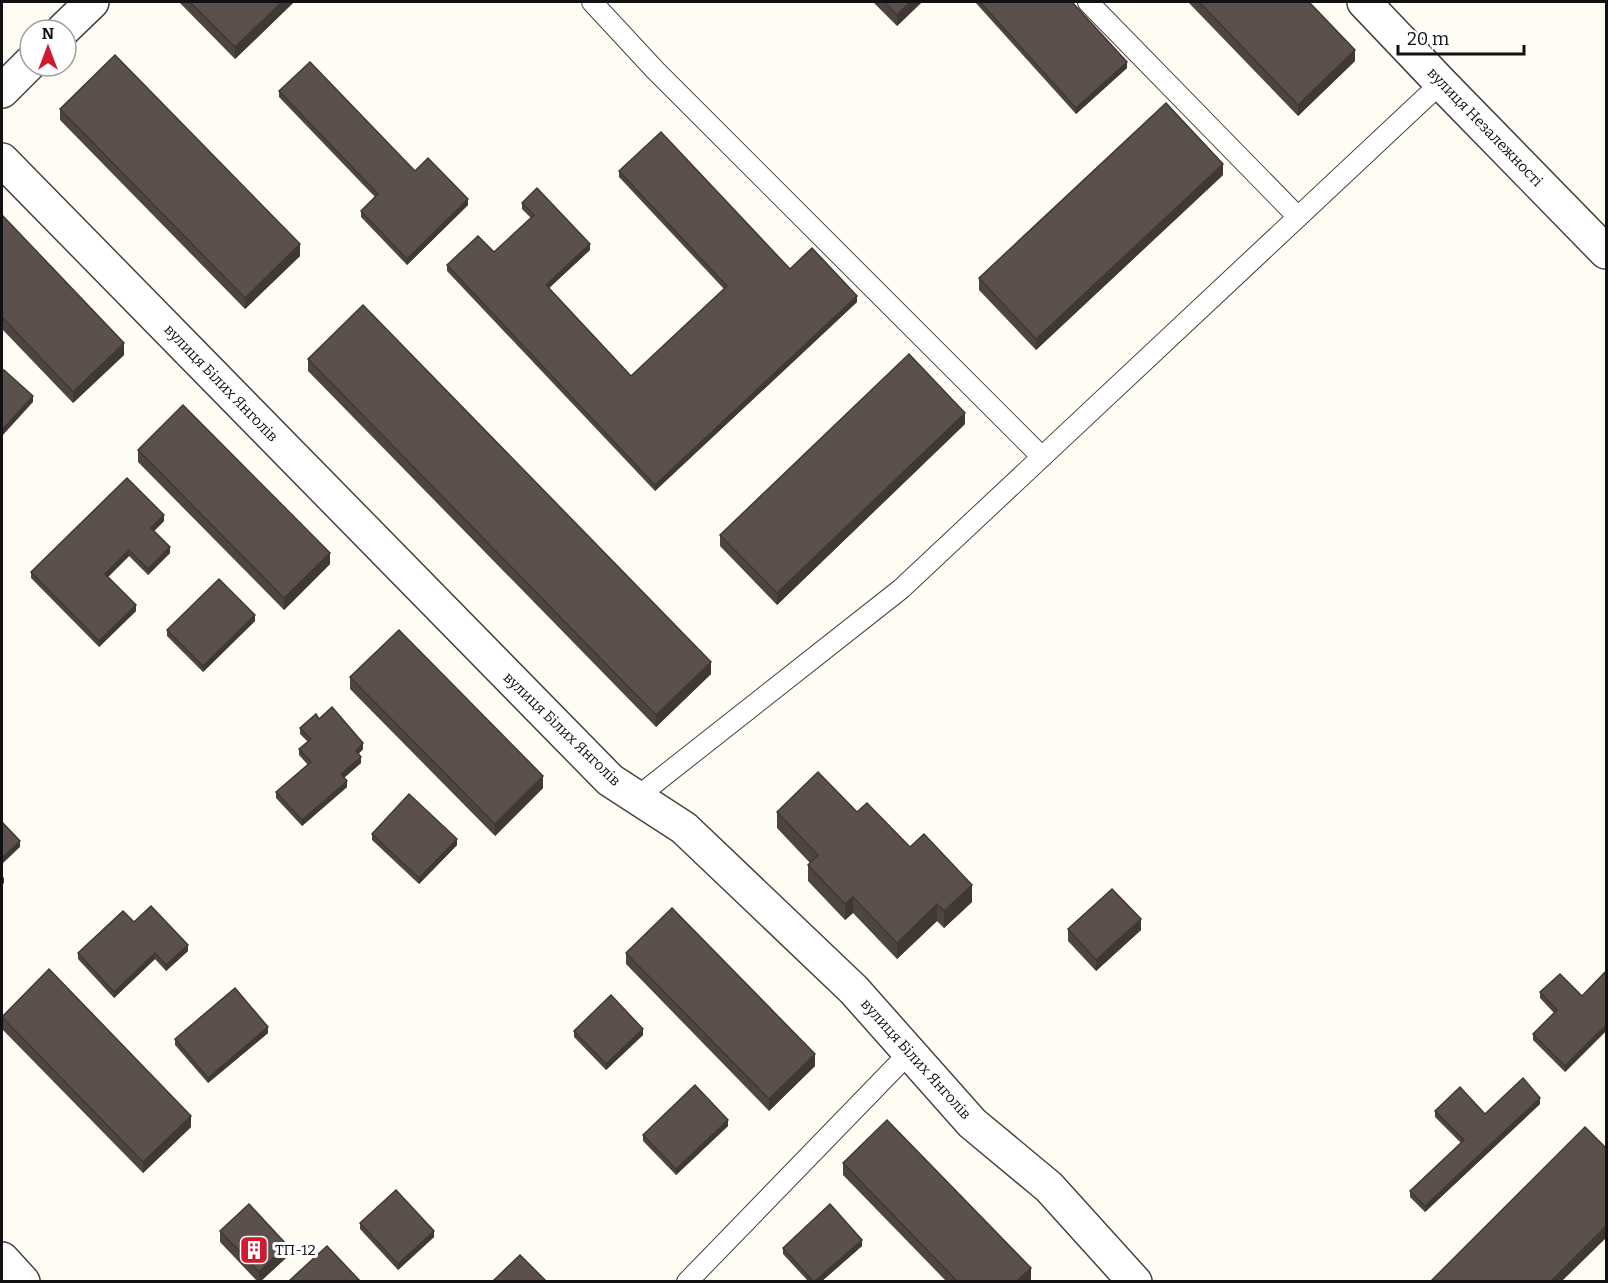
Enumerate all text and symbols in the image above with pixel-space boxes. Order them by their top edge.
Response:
north arrow [18,18,78,78]
scale bar [1398,18,1524,56]
text: N [42,24,54,43]
text: 20 m [1407,28,1449,50]
street label: вулиця Незалежності [1424,64,1547,191]
street label: вулиця Білих Янголів [160,321,282,445]
street label: вулиця Білих Янголів [500,668,624,790]
street label: вулиця Білих Янголів [857,995,975,1123]
building icon: ТП-12 [238,1234,270,1266]
place label: ТП-12 [275,1241,316,1259]

